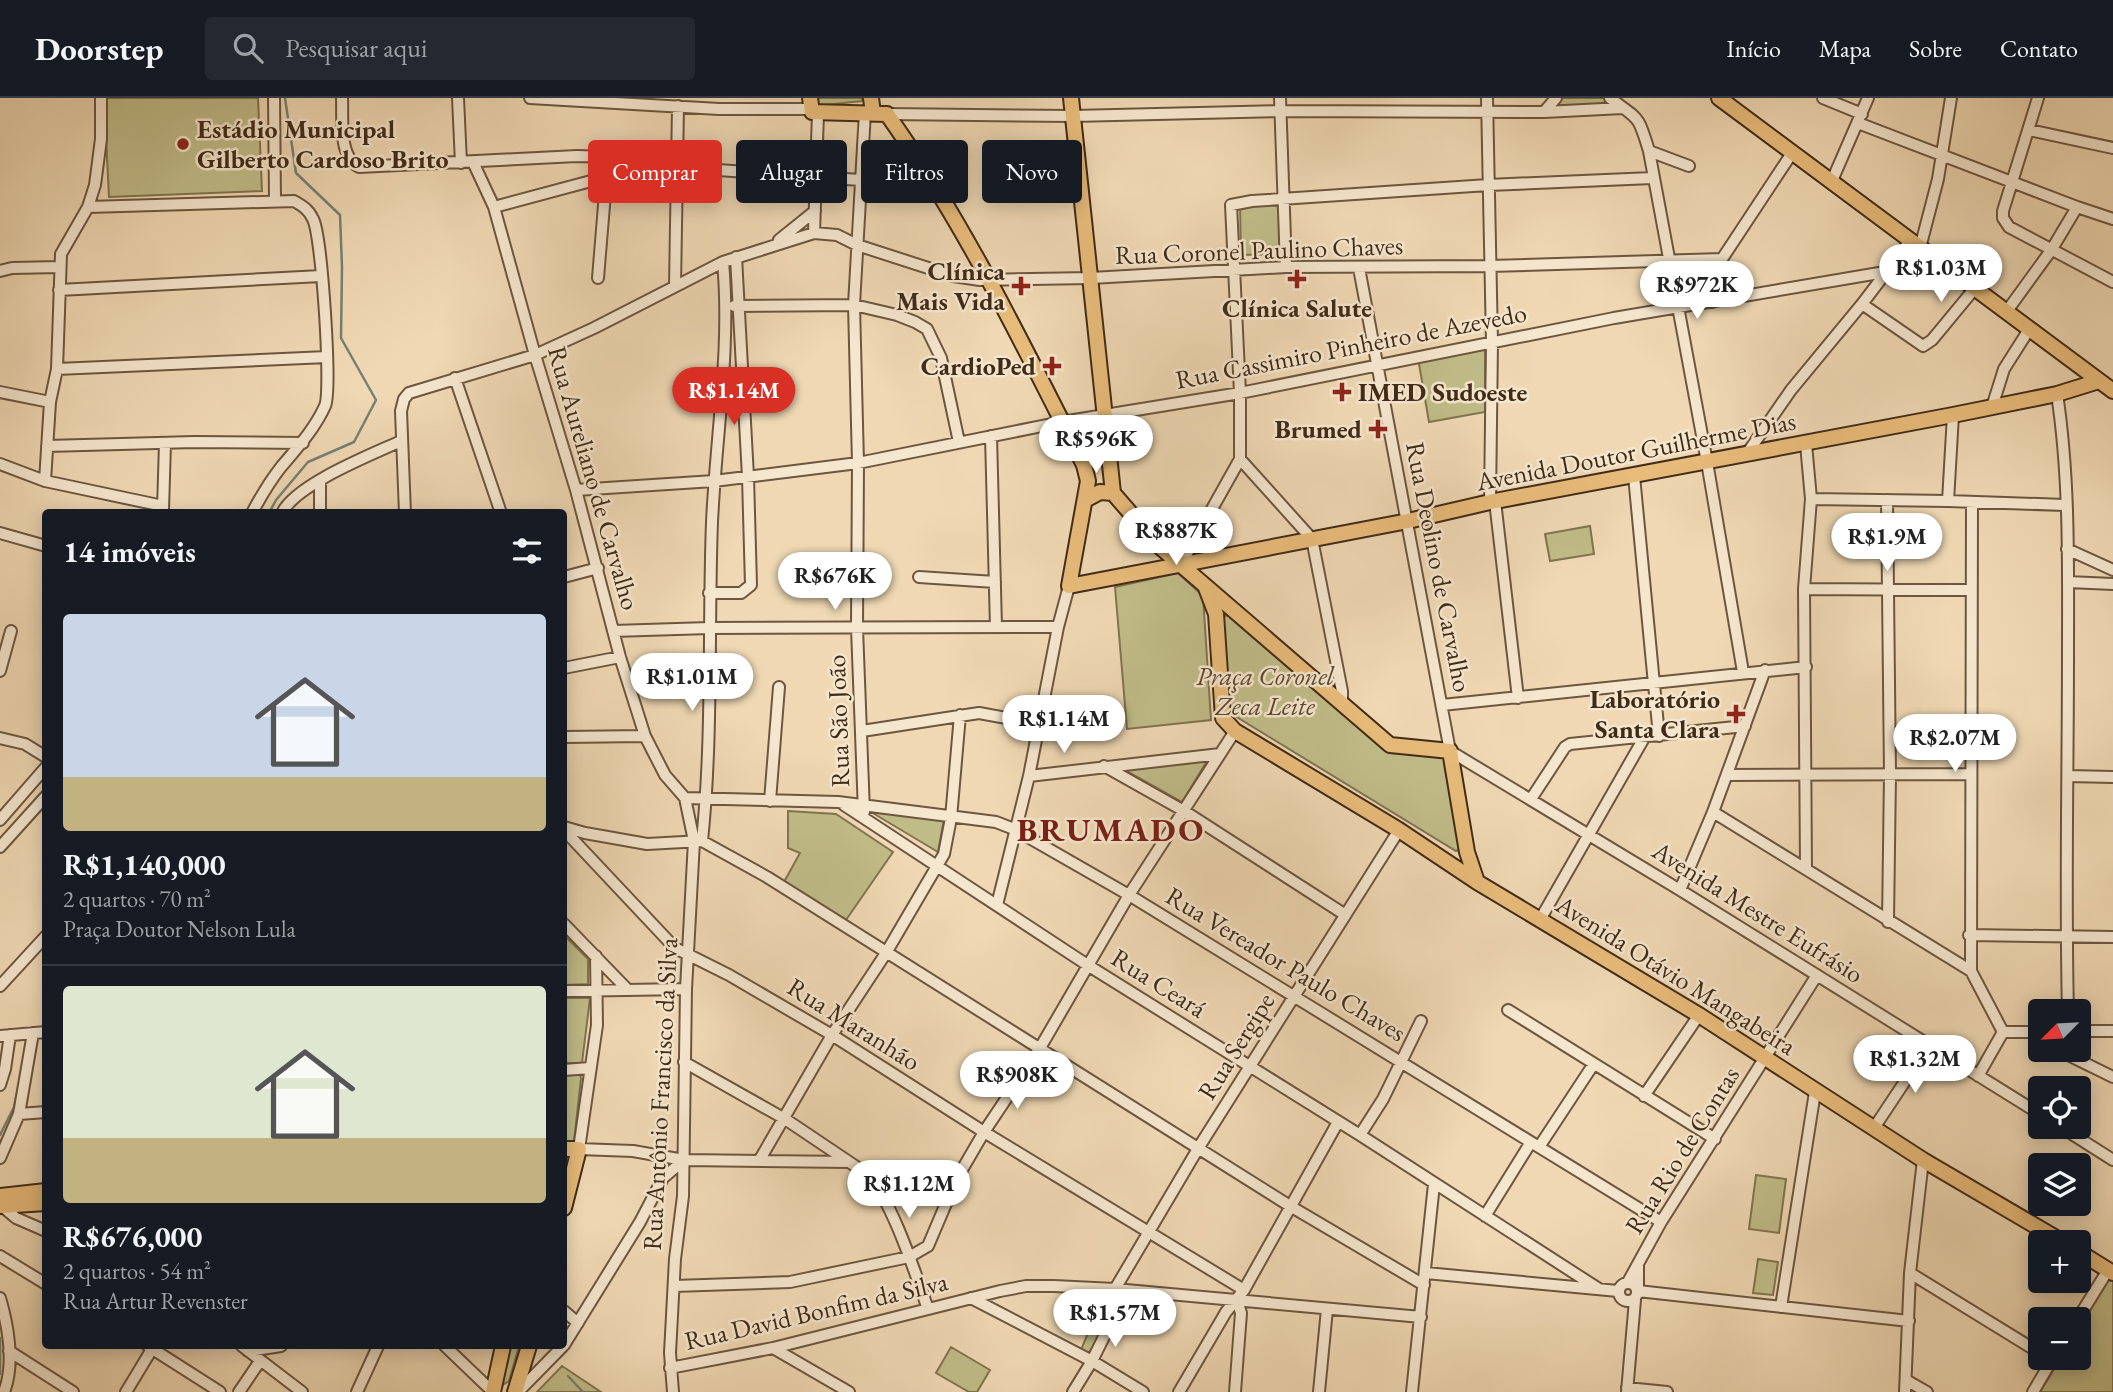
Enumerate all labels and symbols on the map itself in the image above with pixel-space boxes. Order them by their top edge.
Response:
place label: Estádio Municipal Gilberto Cardoso Brito [197,112,449,176]
marker: Estádio Municipal Gilberto Cardoso Brito [175,136,191,152]
street label: Rua Coronel Paulino Chaves [1114,228,1404,272]
pin: R$1.03M [1876,244,2006,304]
place label: Clínica Mais Vida [896,254,1006,318]
pin: R$972K [1640,262,1754,321]
marker: Clínica Salute [1287,269,1307,289]
marker: Clínica Mais Vida [1011,276,1031,296]
place label: Clínica Salute [1222,291,1372,325]
street label: Rua Cassimiro Pinheiro de Azevedo [1173,295,1529,397]
street label: Rua Aureliano de Carvalho [540,342,648,614]
place label: CardioPed [921,349,1037,383]
marker: CardioPed [1042,356,1062,376]
pin: R$1.14M [669,368,799,427]
place label: IMED Sudoeste [1358,375,1527,409]
marker: IMED Sudoeste [1332,382,1352,402]
street label: Avenida Doutor Guilherme Dias [1472,403,1799,499]
place label: Brumed [1274,412,1363,446]
pin: R$596K [1039,416,1153,475]
marker: Brumed [1368,419,1388,439]
street label: Rua Deolino de Carvalho [1398,439,1480,695]
pin: R$887K [1119,508,1233,567]
pin: R$1.9M [1830,514,1944,573]
pin: R$676K [778,552,892,612]
pin: R$1.01M [627,654,757,713]
street label: Rua São João [819,654,857,788]
park label: Praça Coronel Zeca Leite [1196,659,1334,723]
place label: Laboratório Santa Clara [1590,682,1721,746]
pin: R$1.14M [999,696,1129,755]
marker: Laboratório Santa Clara [1726,704,1746,724]
pin: R$2.07M [1890,714,2020,774]
district label: BRUMADO [1017,808,1205,851]
street label: Avenida Mestre Eufrásio [1645,833,1870,991]
street label: Rua Vereador Paulo Chaves [1160,879,1412,1049]
street label: Avenida Otávio Mangabeira [1549,887,1803,1063]
street label: Rua Antônio Francisco da Silva [635,936,685,1251]
street label: Rua Ceará [1105,941,1213,1026]
street label: Rua Maranhão [781,970,927,1078]
street label: Rua Sergipe [1190,986,1282,1106]
north arrow [2028,999,2091,1062]
pin: R$1.32M [1850,1035,1980,1095]
pin: R$908K [960,1052,1074,1111]
street label: Rua Rio de Contas [1617,1060,1747,1240]
pin: R$1.12M [844,1160,974,1220]
street label: Rua David Bonfim da Silva [681,1264,951,1358]
pin: R$1.57M [1050,1290,1180,1349]

